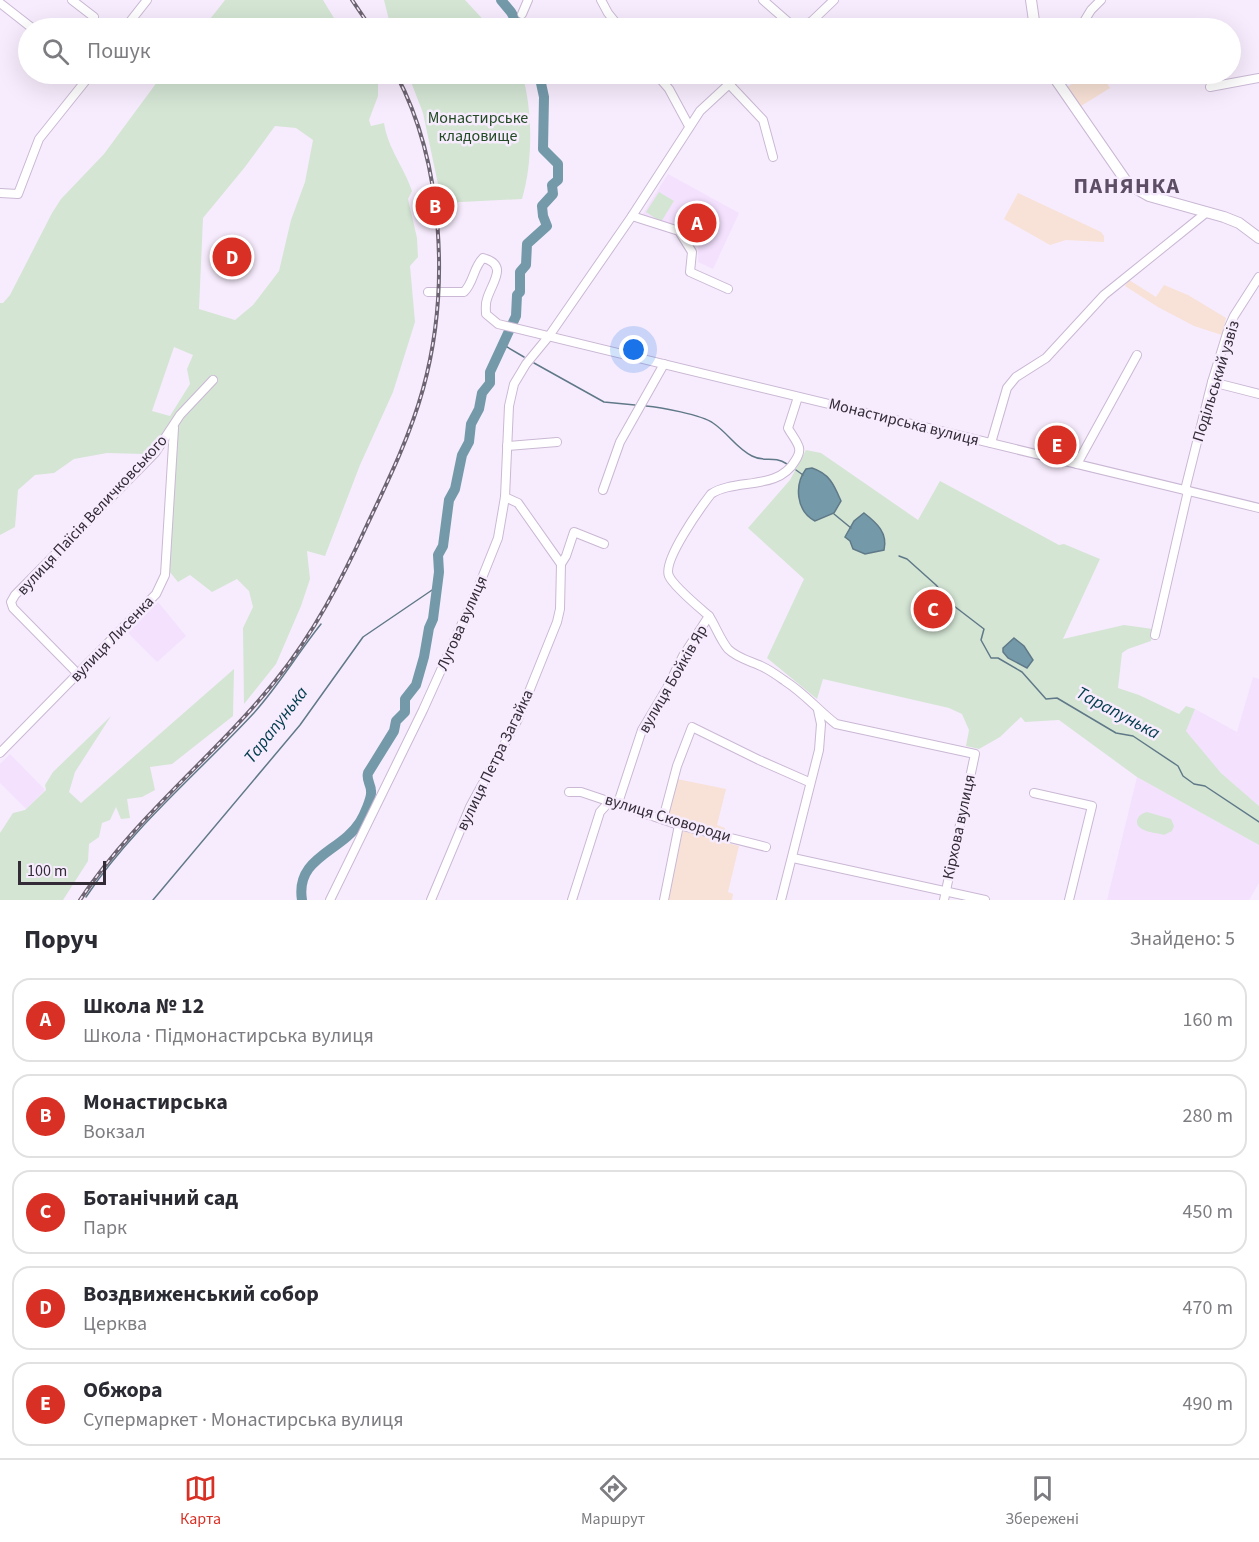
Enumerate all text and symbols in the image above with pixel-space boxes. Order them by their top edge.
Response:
search box [18,18,1241,84]
icon: search [39,35,72,68]
text: Пошук [87,35,151,67]
park label: Монастирське кладовище [428,107,528,147]
district label: ПАНЯНКА [1073,170,1181,202]
pin: B [416,184,454,228]
pin: A [678,200,716,246]
pin: D [212,234,252,280]
street label: Подільський узвіз [1187,317,1245,445]
your location [619,335,648,364]
street label: Монастирська вулиця [827,393,981,451]
pin: E [1038,422,1076,468]
street label: вулиця Паїсія Величковського [12,430,172,600]
street label: Лугова вулиця [431,572,493,674]
pin: C [914,586,952,632]
street label: вулиця Лисенка [65,591,159,687]
street label: вулиця Бойків Яр [633,621,713,737]
water label: Тарапунька [1072,680,1165,746]
water label: Тарапунька [238,681,314,769]
street label: вулиця Петра Загайка [451,686,539,834]
street label: Кірхова вулиця [937,772,981,882]
street label: вулиця Сковороди [602,788,734,848]
scale bar [18,858,106,886]
text: 100 m [27,860,67,882]
text: Поруч [24,921,98,958]
text: Знайдено: 5 [1130,925,1235,953]
text: Школа № 12 [83,990,204,1022]
text: A [40,1006,51,1034]
text: 160 m [1183,1006,1233,1034]
text: Школа · Підмонастирська вулиця [83,1022,374,1050]
text: Монастирська [83,1086,228,1118]
text: B [39,1102,52,1130]
text: 280 m [1183,1102,1233,1130]
text: Вокзал [83,1118,145,1146]
text: Ботанічний сад [83,1182,238,1214]
text: C [40,1198,51,1226]
text: 450 m [1183,1198,1233,1226]
text: Парк [83,1214,127,1242]
text: Воздвиженський собор [83,1278,319,1310]
text: D [39,1294,52,1322]
text: 470 m [1183,1294,1233,1322]
text: Церква [83,1310,147,1338]
text: Обжора [83,1374,163,1406]
text: E [40,1390,51,1418]
text: 490 m [1183,1390,1233,1418]
text: Супермаркет · Монастирська вулиця [83,1406,403,1434]
tab: Карта [180,1472,221,1530]
tab: Маршрут [581,1472,645,1530]
tab: Збережені [1005,1472,1079,1530]

